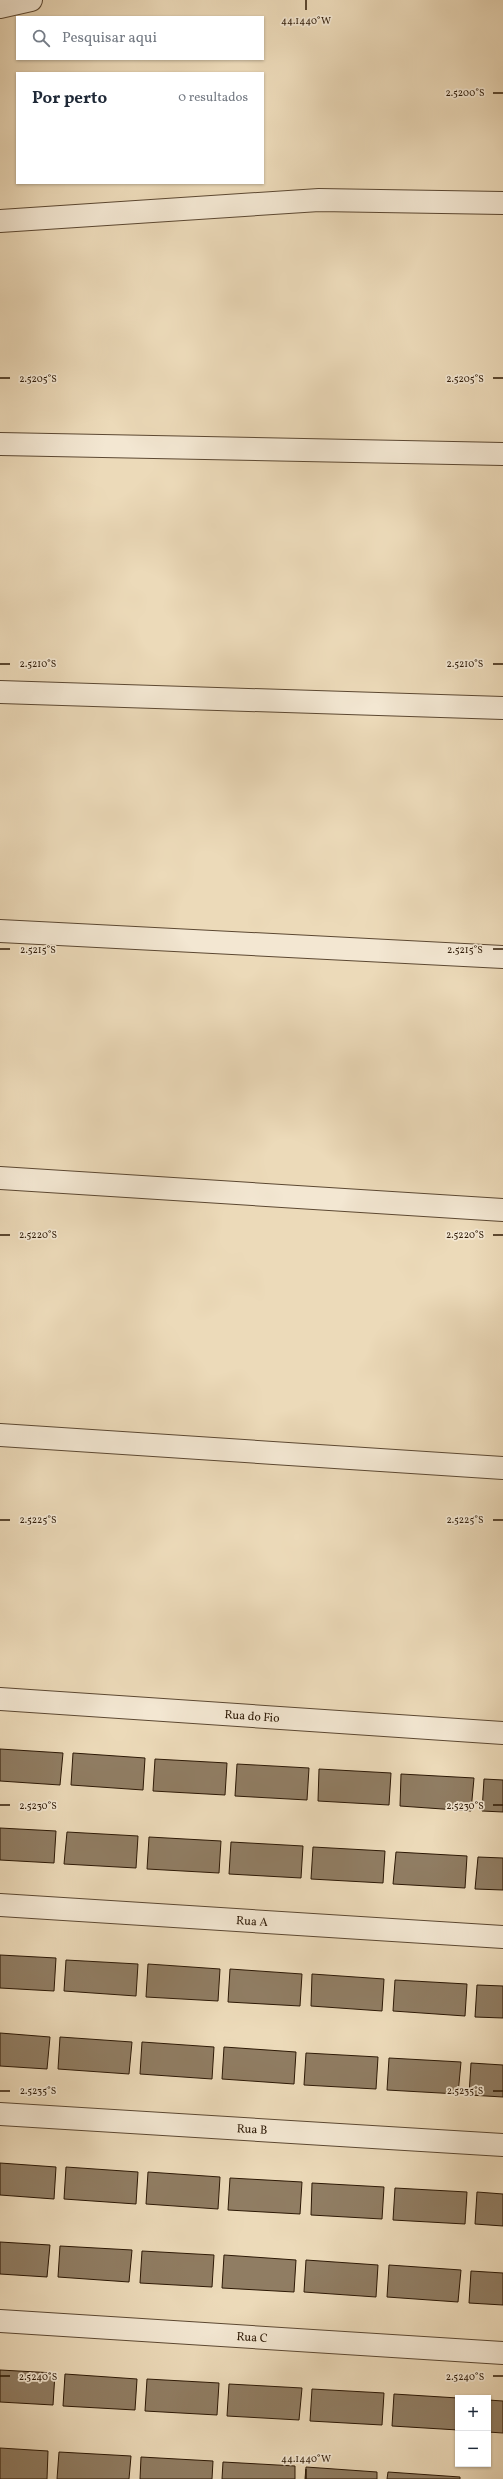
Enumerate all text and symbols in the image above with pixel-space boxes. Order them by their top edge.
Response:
text: 44.1440°W [281,14,331,28]
search box [16,16,264,60]
icon: search [30,27,52,49]
text: Pesquisar aqui [62,28,157,49]
text: 2.5200°S [446,86,485,100]
text: Por perto [32,87,107,110]
text: 0 resultados [178,89,248,107]
text: 2.5205°S [19,372,57,386]
text: 2.5205°S [446,372,484,386]
text: 2.5210°S [20,657,56,671]
text: 2.5210°S [447,657,483,671]
text: 2.5215°S [20,943,56,957]
text: 2.5215°S [447,943,483,957]
text: 2.5220°S [19,1228,57,1242]
text: 2.5220°S [446,1228,484,1242]
text: 2.5225°S [19,1513,57,1527]
text: 2.5225°S [446,1513,484,1527]
street label: Rua do Fio [224,1707,280,1727]
text: 2.5230°S [19,1799,57,1813]
text: 2.5230°S [446,1799,484,1813]
street label: Rua A [236,1913,269,1931]
text: 2.5235°S [20,2084,56,2098]
text: 2.5235°S [447,2084,483,2098]
street label: Rua B [236,2121,268,2139]
street label: Rua C [236,2329,268,2347]
text: 2.5240°S [19,2370,57,2384]
text: 2.5240°S [446,2370,484,2384]
map controls [455,2395,491,2467]
button: + [455,2395,491,2431]
button: − [455,2431,491,2467]
text: 44.1440°W [281,2452,331,2466]

